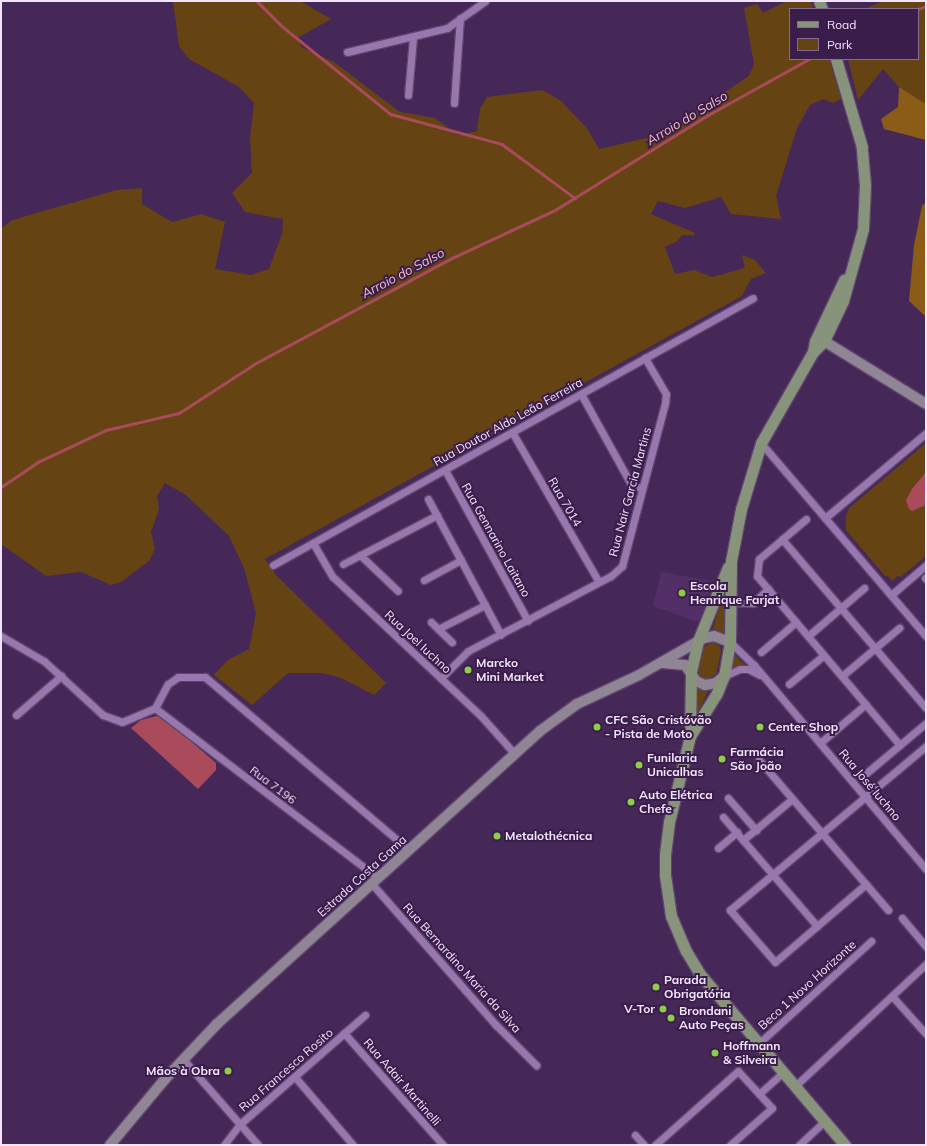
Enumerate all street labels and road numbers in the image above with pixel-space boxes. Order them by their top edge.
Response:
street label: Rua Doutor Aldo Leão Ferreira [431,375,585,469]
street label: Rua Nair Garcia Martins [606,426,654,558]
street label: Rua 7014 [545,475,585,529]
street label: Rua Gennarino Laitano [459,480,533,600]
street label: Rua Joel Iuchno [382,607,454,677]
street label: Rua José Iuchno [836,746,904,824]
street label: Rua 7196 [247,763,299,807]
street label: Estrada Costa Gama [315,832,409,920]
street label: Rua Bernardino Maria da Silva [400,900,524,1036]
street label: Beco 1 Novo Horizonte [755,937,859,1033]
street label: Rua Francesco Rosito [236,1025,336,1115]
street label: Rua Adair Martinelli [360,1036,444,1128]

